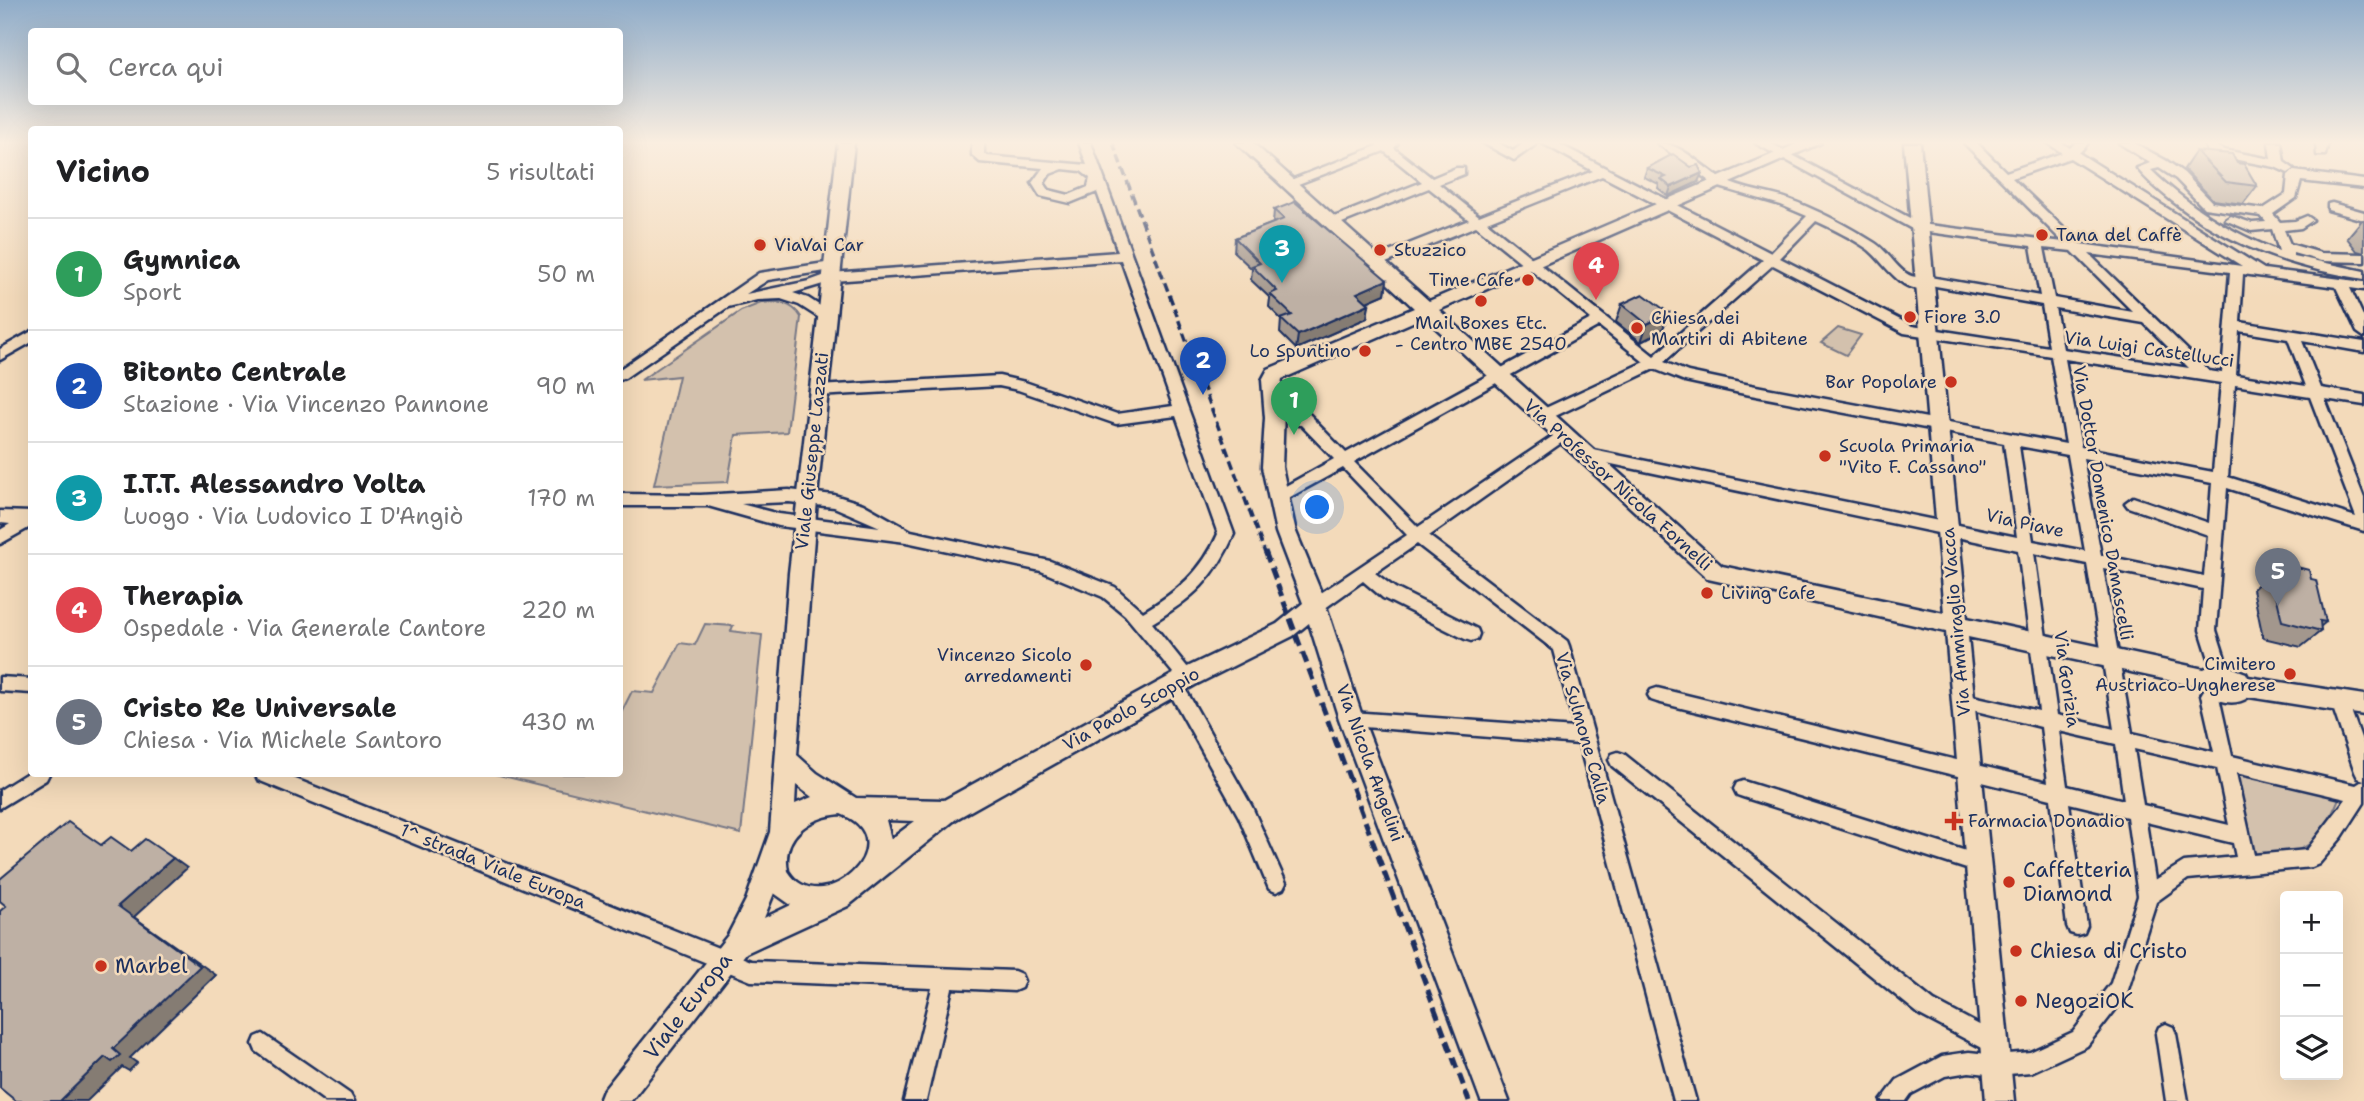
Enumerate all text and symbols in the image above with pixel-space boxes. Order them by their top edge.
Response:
search box [28,28,623,105]
icon: search [52,48,90,86]
text: Cerca qui [108,49,224,84]
text: Vicino [56,151,150,192]
text: 5 risultati [486,157,595,187]
place label: Tana del Caffè [2056,223,2182,247]
pin: 3 [1259,225,1305,283]
marker: Tana del Caffè [2034,227,2050,243]
place label: ViaVai Car [774,233,864,257]
marker: ViaVai Car [752,237,768,253]
place label: Stuzzico [1394,238,1466,262]
text: Gymnica [123,242,240,277]
marker: Stuzzico [1372,242,1388,258]
pin: 4 [1573,242,1619,300]
text: 1 [74,259,84,289]
text: 50 m [537,259,595,289]
place label: Time Cafe [1429,268,1514,292]
marker: Time Cafe [1520,272,1536,288]
text: Sport [123,277,182,307]
marker: Mail Boxes Etc. - Centro MBE 2540 [1473,293,1489,309]
place label: Fiore 3.0 [1924,305,2001,329]
place label: Chiesa dei Martiri di Abitene [1651,306,1808,351]
marker: Fiore 3.0 [1902,309,1918,325]
place label: Mail Boxes Etc. - Centro MBE 2540 [1395,311,1567,356]
marker: Chiesa dei Martiri di Abitene [1629,320,1645,336]
street label: Via Luigi Castellucci [2062,325,2236,373]
pin: 2 [1180,337,1226,395]
place label: Lo Spuntino [1250,339,1351,363]
marker: Lo Spuntino [1357,343,1373,359]
street label: Viale Giuseppe Lazzati [790,351,834,551]
text: Bitonto Centrale [123,354,347,389]
street label: Via Dottor Domenico Damascelli [2067,364,2139,642]
place label: Bar Popolare [1825,370,1937,394]
text: 2 [71,371,87,401]
text: 90 m [535,371,595,401]
marker: Bar Popolare [1943,374,1959,390]
pin: 1 [1271,377,1317,435]
text: Stazione · Via Vincenzo Pannone [123,389,489,419]
street label: Via Professor Nicola Fornelli [1518,394,1718,576]
place label: Scuola Primaria "Vito F. Cassano" [1839,434,1987,479]
marker: Scuola Primaria "Vito F. Cassano" [1817,448,1833,464]
text: I.T.T. Alessandro Volta [123,466,425,501]
text: 3 [71,483,87,513]
text: 170 m [527,483,595,513]
your location [1300,490,1334,524]
text: Luogo · Via Ludovico I D'Angiò [123,501,463,531]
street label: Via Piave [1984,503,2066,543]
street label: Via Ammiraglio Vacca [1936,526,1976,718]
pin: 5 [2255,548,2301,606]
text: Therapia [123,578,243,613]
place label: Living Cafe [1721,581,1816,605]
marker: Living Cafe [1699,585,1715,601]
text: 4 [71,595,87,625]
text: 220 m [521,595,595,625]
text: Ospedale · Via Generale Cantore [123,613,486,643]
street label: Via Gorizia [2048,629,2086,729]
place label: Vincenzo Sicolo arredamenti [937,643,1072,688]
street label: Via Sulmone Calia [1550,649,1616,807]
place label: Cimitero Austriaco-Ungherese [2095,652,2276,697]
marker: Vincenzo Sicolo arredamenti [1078,657,1094,673]
street label: Via Paolo Scoppio [1058,661,1204,757]
marker: Cimitero Austriaco-Ungherese [2282,666,2298,682]
street label: Via Nicola Angelini [1330,681,1410,845]
text: Cristo Re Universale [123,690,397,725]
text: 5 [72,707,86,737]
text: 430 m [521,707,595,737]
text: Chiesa · Via Michele Santoro [123,725,442,755]
place label: Farmacia Donadio [1968,809,2125,833]
marker: Farmacia Donadio [1946,813,1962,829]
street label: 1^ strada Viale Europa [397,818,589,914]
place label: Caffetteria Diamond [2023,856,2132,908]
marker: Caffetteria Diamond [2001,874,2017,890]
map controls [2280,891,2343,1080]
button: + [2280,891,2343,954]
place label: Chiesa di Cristo [2030,937,2187,965]
marker: Chiesa di Cristo [2008,943,2024,959]
street label: Viale Europa [637,947,739,1065]
place label: Marbel [115,952,188,980]
button: − [2280,954,2343,1017]
marker: Marbel [93,958,109,974]
place label: NegoziOK [2035,987,2134,1015]
marker: NegoziOK [2013,993,2029,1009]
button: layers [2280,1017,2343,1080]

